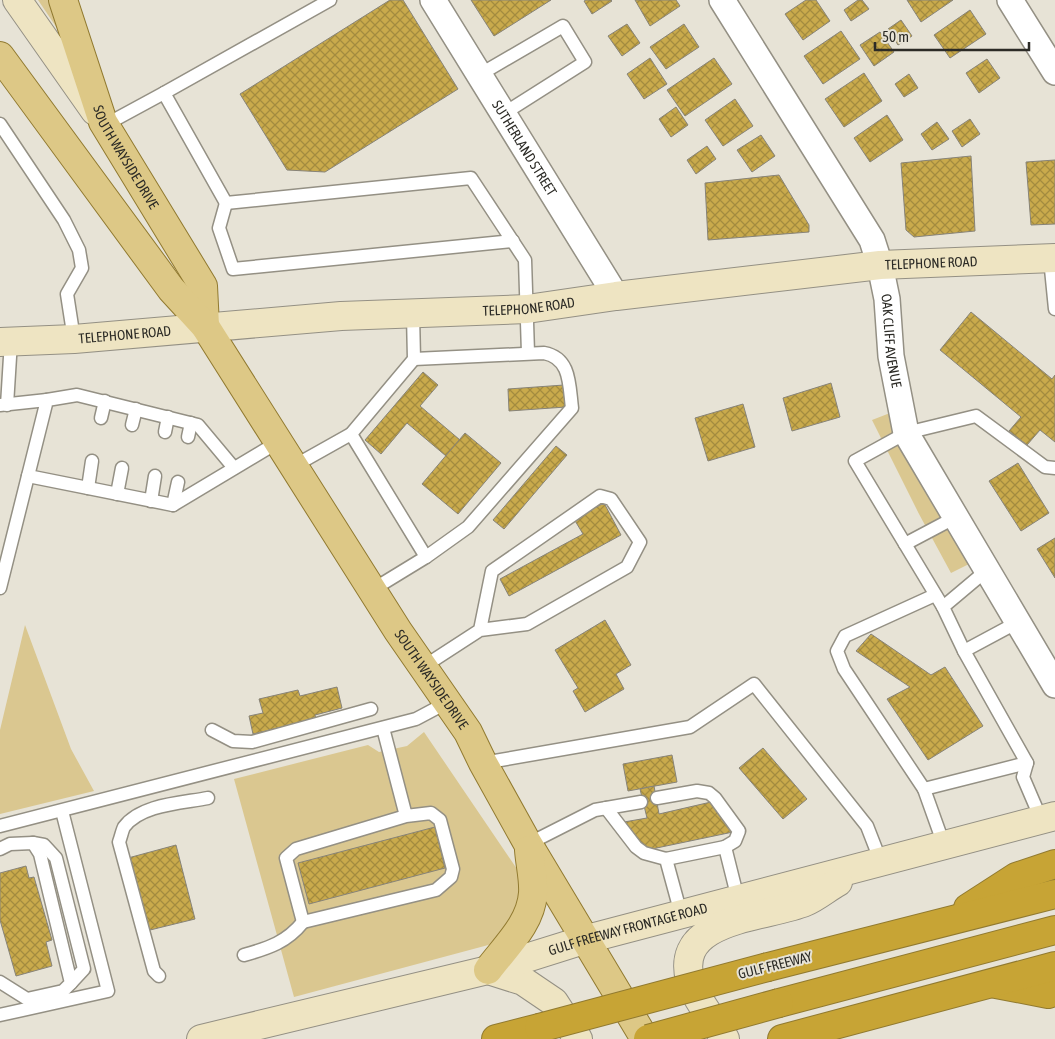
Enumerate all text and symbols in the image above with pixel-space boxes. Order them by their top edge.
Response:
scale bar [875,20,1029,52]
text: 50 m [882,28,909,45]
street label: SUTHERLAND STREET [489,97,560,199]
street label: SOUTH WAYSIDE DRIVE [90,103,162,212]
street label: TELEPHONE ROAD [884,253,978,273]
street label: OAK CLIFF AVENUE [878,292,905,389]
street label: TELEPHONE ROAD [482,294,576,319]
street label: TELEPHONE ROAD [78,323,172,347]
street label: SOUTH WAYSIDE DRIVE [392,627,472,732]
street label: GULF FREEWAY FRONTAGE ROAD [547,900,709,959]
street label: GULF FREEWAY [736,948,814,982]

